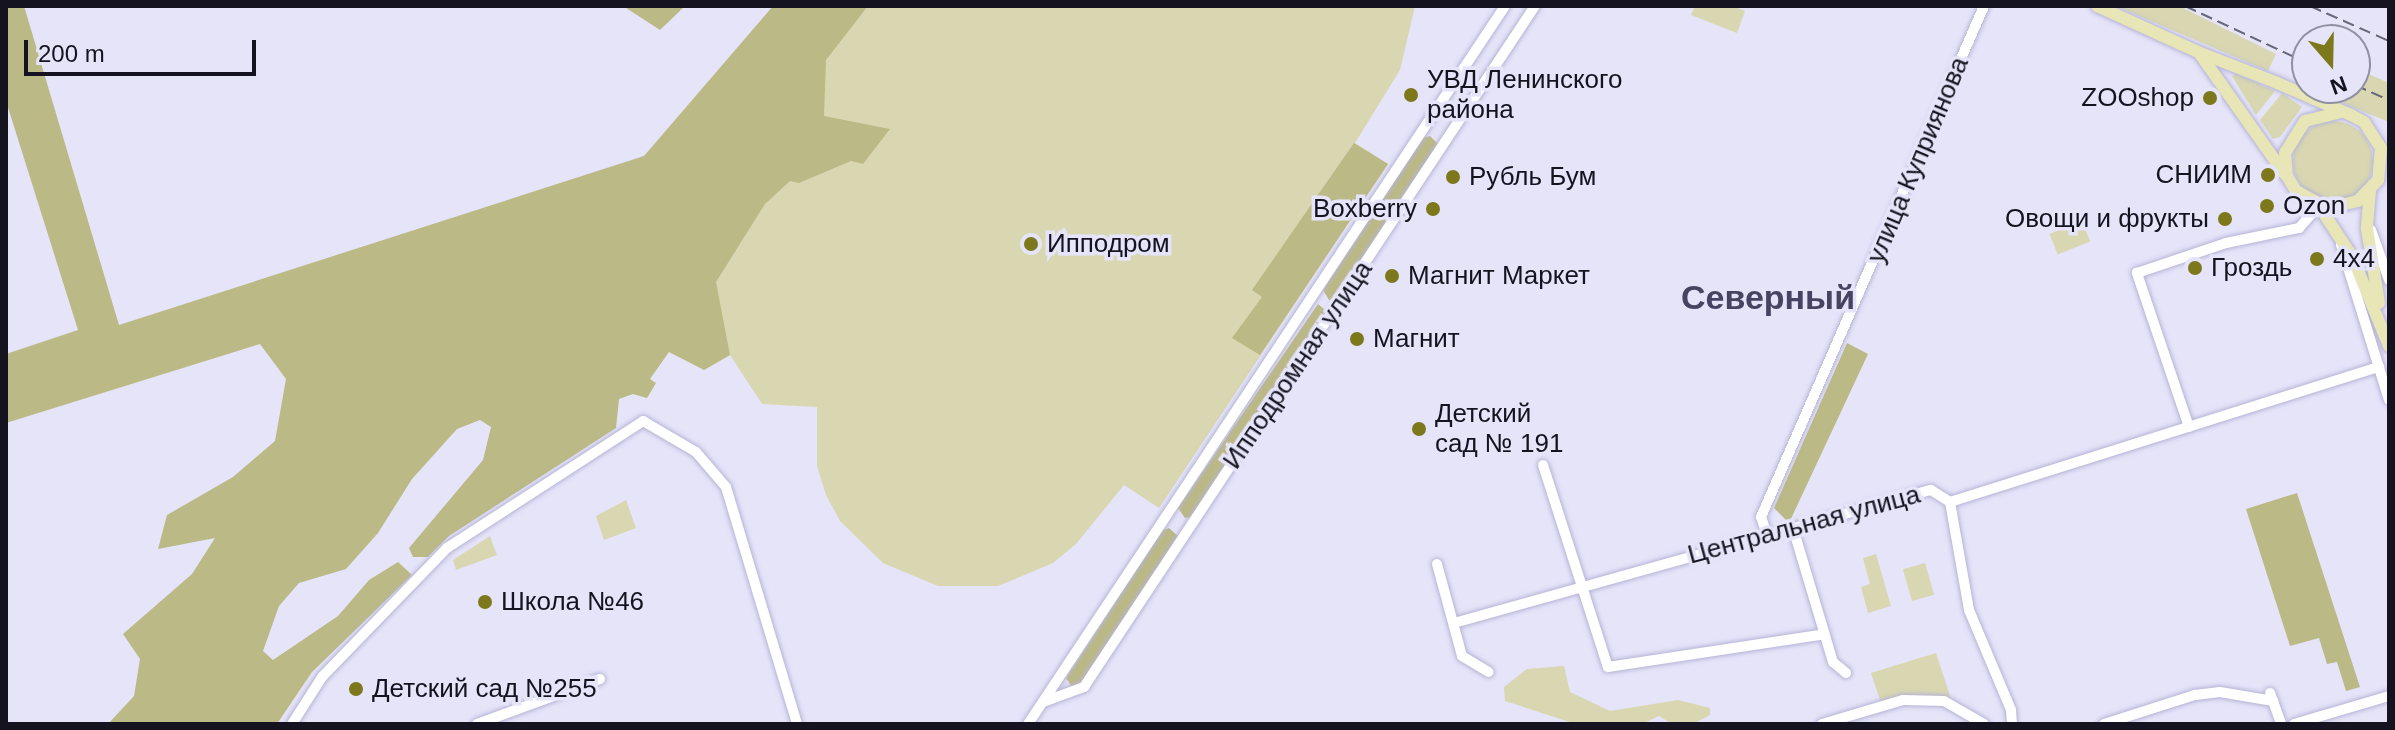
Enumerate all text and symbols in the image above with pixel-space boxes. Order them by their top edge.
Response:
scale bar [28,24,260,74]
north arrow [2291,24,2371,104]
text: 200 m [38,40,105,67]
street label: улица Куприянова [1861,52,1975,268]
place label: УВД Ленинского района [1427,64,1622,126]
text: N [2327,71,2350,100]
place label: ZOOshop [2081,82,2194,114]
marker: УВД Ленинского района [1402,86,1420,104]
marker: ZOOshop [2201,89,2219,107]
place label: СНИИМ [2155,159,2252,191]
place label: Рубль Бум [1469,161,1596,193]
marker: СНИИМ [2259,166,2277,184]
marker: Рубль Бум [1444,168,1462,186]
place label: Ozon [2283,190,2345,222]
place label: Boxberry [1313,193,1417,225]
marker: Ozon [2258,197,2276,215]
marker: Boxberry [1424,200,1442,218]
place label: Овощи и фрукты [2005,203,2209,235]
marker: Овощи и фрукты [2216,210,2234,228]
place label: Ипподром [1047,228,1170,260]
marker: Ипподром [1022,235,1040,253]
place label: 4x4 [2333,243,2375,275]
marker: 4x4 [2308,250,2326,268]
place label: Гроздь [2211,252,2292,284]
street label: Ипподромная улица [1217,255,1379,475]
marker: Гроздь [2186,259,2204,277]
place label: Магнит Маркет [1408,260,1590,292]
marker: Магнит Маркет [1383,267,1401,285]
district label: Северный [1681,278,1855,318]
place label: Магнит [1373,323,1460,355]
marker: Магнит [1348,330,1366,348]
place label: Детский сад № 191 [1435,398,1563,460]
marker: Детский сад № 191 [1410,420,1428,438]
street label: Центральная улица [1684,479,1924,571]
place label: Школа №46 [501,586,644,618]
marker: Школа №46 [476,593,494,611]
place label: Детский сад №255 [372,673,597,705]
marker: Детский сад №255 [347,680,365,698]

